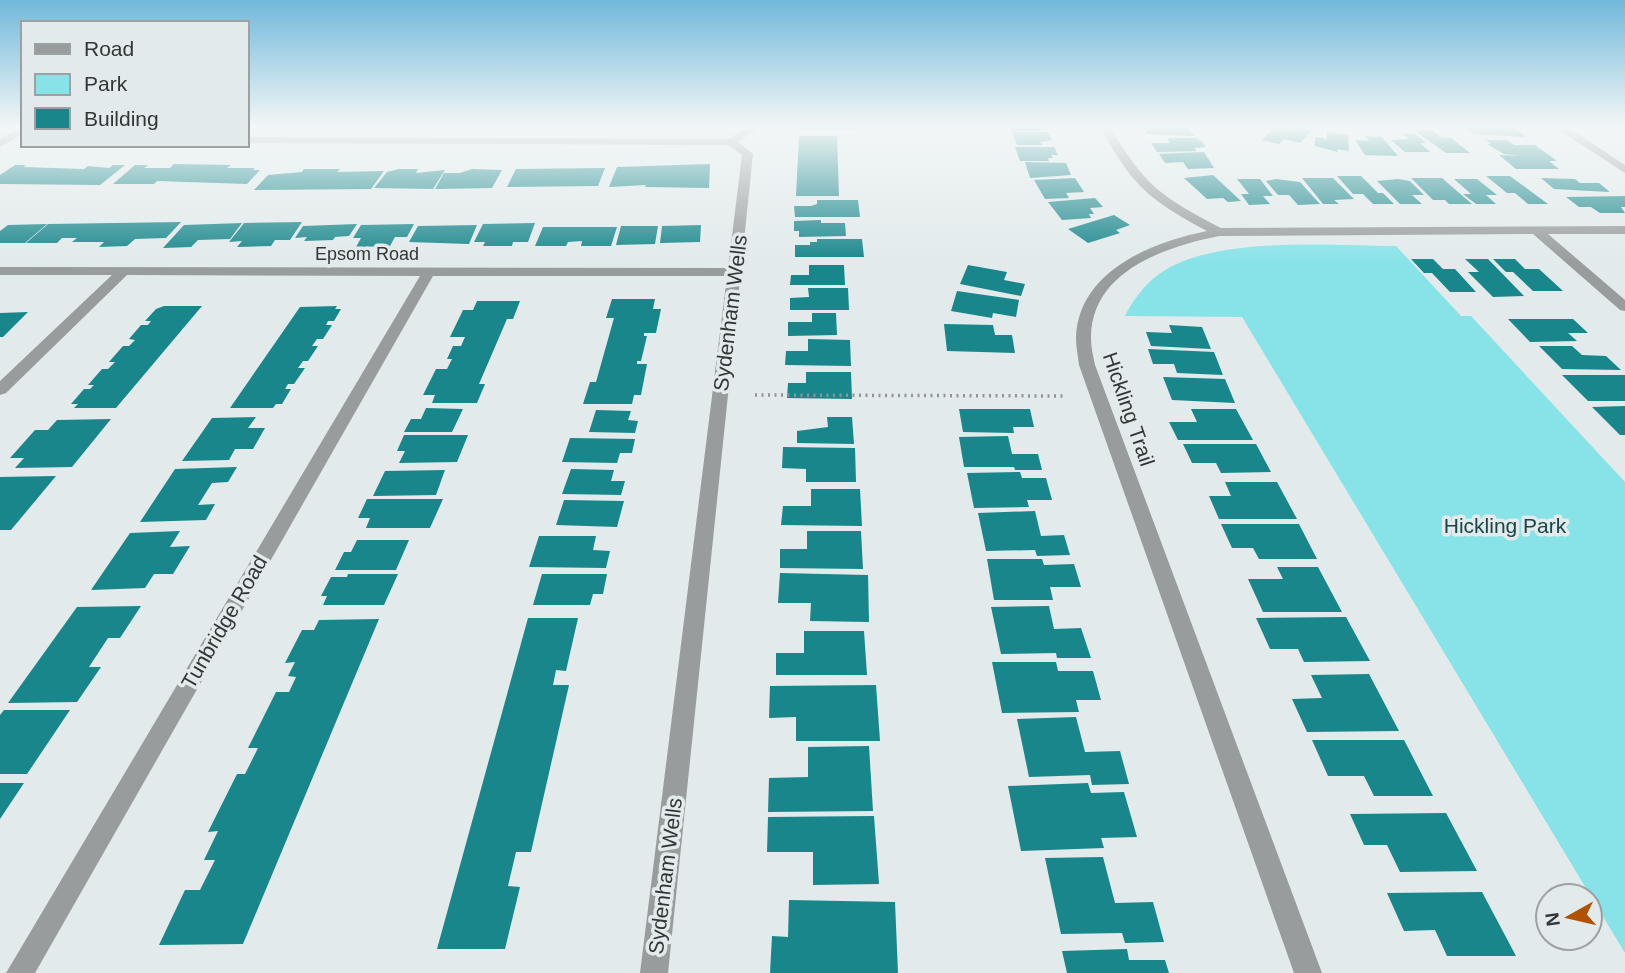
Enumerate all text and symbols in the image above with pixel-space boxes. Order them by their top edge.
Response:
legend [21,21,248,147]
text: Road [84,37,134,60]
text: Park [84,72,128,95]
text: Building [84,107,159,130]
street label: Sydenham Wells [709,234,751,392]
street label: Epsom Road [315,244,419,264]
street label: Hickling Trail [1099,349,1159,469]
park label: Hickling Park [1444,514,1567,537]
street label: Tunbridge Road [177,551,271,693]
street label: Sydenham Wells [644,797,686,955]
north arrow [1534,882,1604,952]
text: N [1541,911,1564,928]

